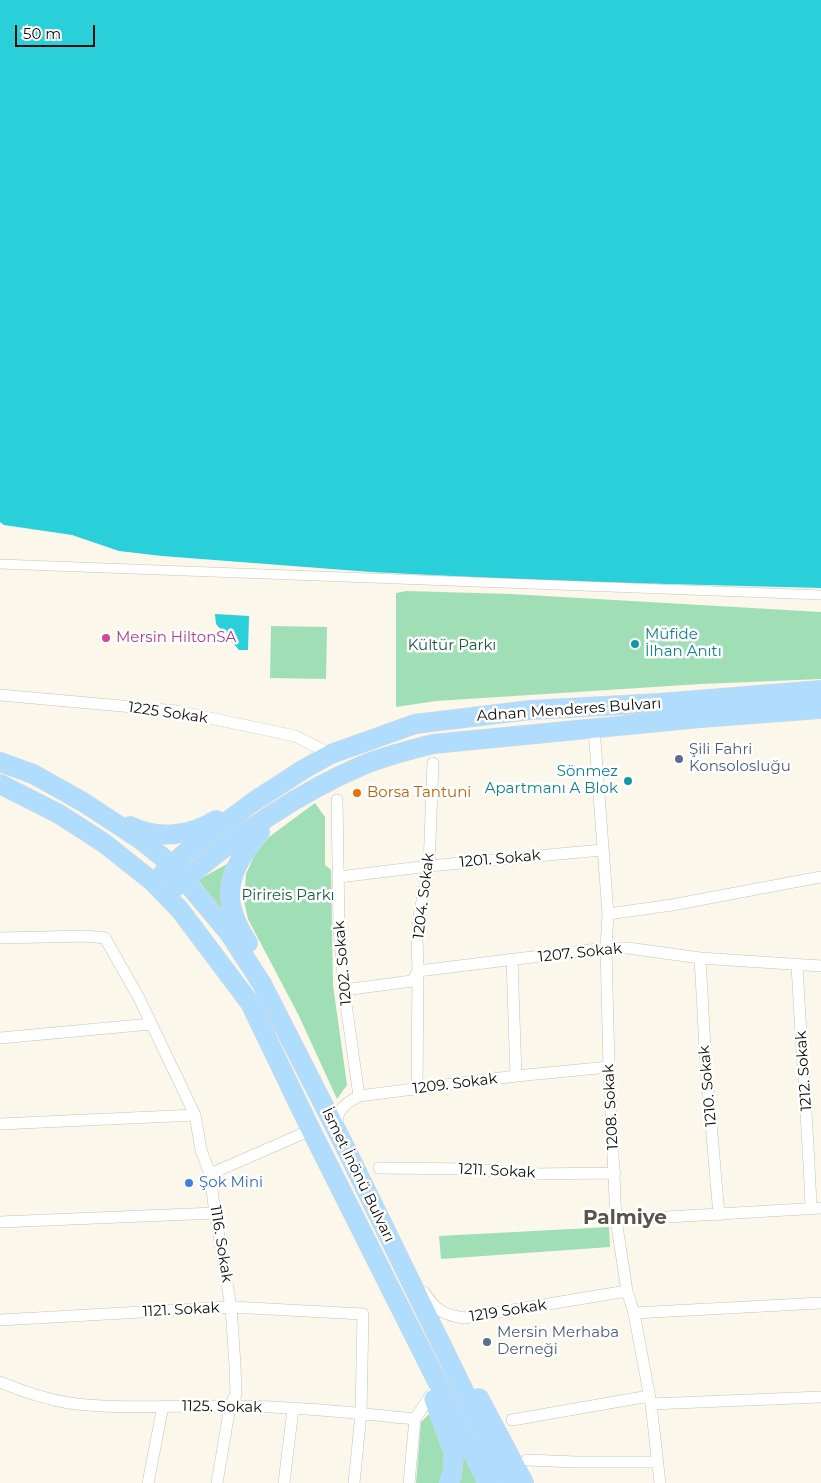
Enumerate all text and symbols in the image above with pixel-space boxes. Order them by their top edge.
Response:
scale bar [18,15,98,47]
text: 50 m [23,24,61,43]
place label: Müfide İlhan Anıtı [645,626,722,661]
place label: Mersin HiltonSA [116,629,236,647]
marker: Mersin HiltonSA [100,632,112,644]
park label: Kültür Parkı [408,637,496,655]
marker: Müfide İlhan Anıtı [629,638,641,650]
street label: Adnan Menderes Bulvarı [476,695,662,725]
street label: 1225 Sokak [127,699,209,727]
place label: Şili Fahri Konsolosluğu [689,741,791,776]
marker: Şili Fahri Konsolosluğu [673,753,685,765]
place label: Sönmez Apartmanı A Blok [485,763,618,798]
marker: Sönmez Apartmanı A Blok [622,775,634,787]
place label: Borsa Tantuni [367,784,471,802]
marker: Borsa Tantuni [351,787,363,799]
street label: 1201. Sokak [459,846,541,872]
street label: 1204. Sokak [410,852,438,940]
park label: Pirireis Parkı [241,887,335,905]
street label: 1202. Sokak [330,920,356,1006]
street label: 1207. Sokak [537,940,623,966]
street label: 1212. Sokak [792,1030,816,1112]
street label: 1210. Sokak [695,1045,721,1127]
street label: 1208. Sokak [600,1064,622,1150]
street label: 1209. Sokak [412,1070,498,1098]
street label: İsmet İnönü Bulvarı [318,1105,398,1245]
street label: 1211. Sokak [458,1160,536,1182]
place label: Şok Mini [199,1174,263,1192]
marker: Şok Mini [183,1177,195,1189]
street label: 1116. Sokak [206,1204,236,1284]
district label: Palmiye [583,1206,667,1230]
street label: 1219 Sokak [468,1296,548,1326]
street label: 1121. Sokak [142,1299,220,1321]
place label: Mersin Merhaba Derneği [497,1324,619,1359]
marker: Mersin Merhaba Derneği [481,1336,493,1348]
street label: 1125. Sokak [182,1397,262,1417]

